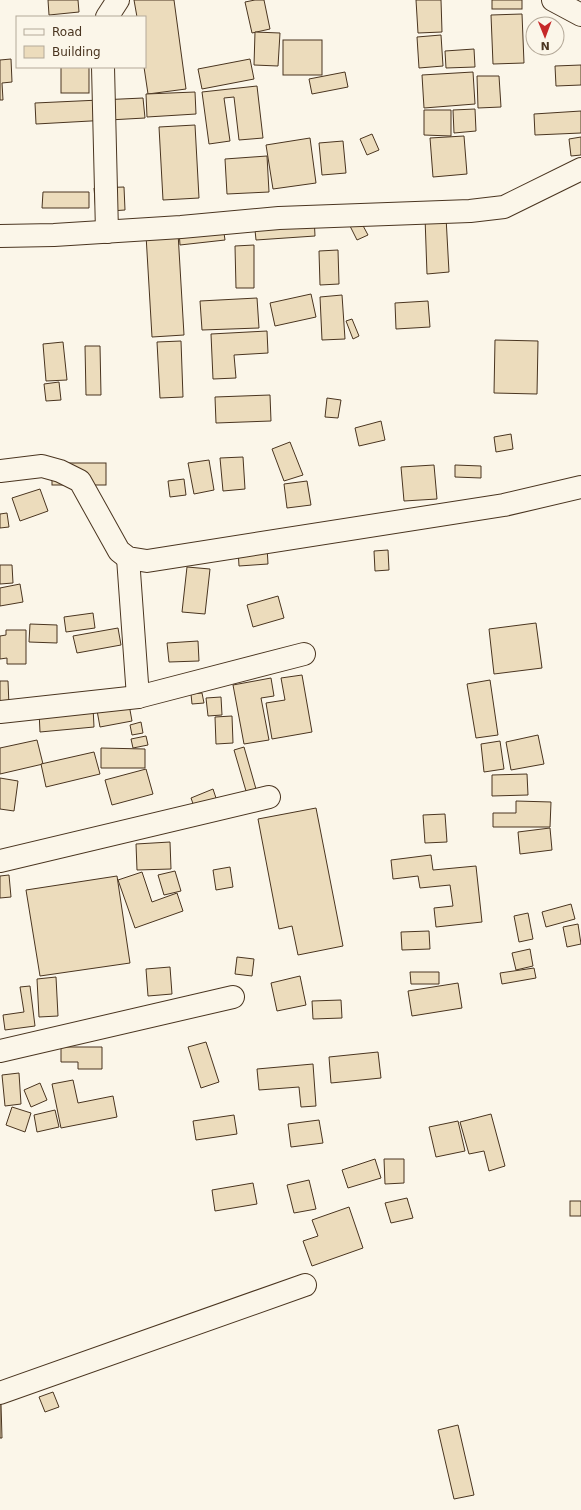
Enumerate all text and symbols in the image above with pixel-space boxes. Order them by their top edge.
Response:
legend [16,16,146,68]
north arrow [525,16,565,56]
text: Road [52,25,82,39]
text: N [540,39,550,52]
text: Building [52,45,101,59]

